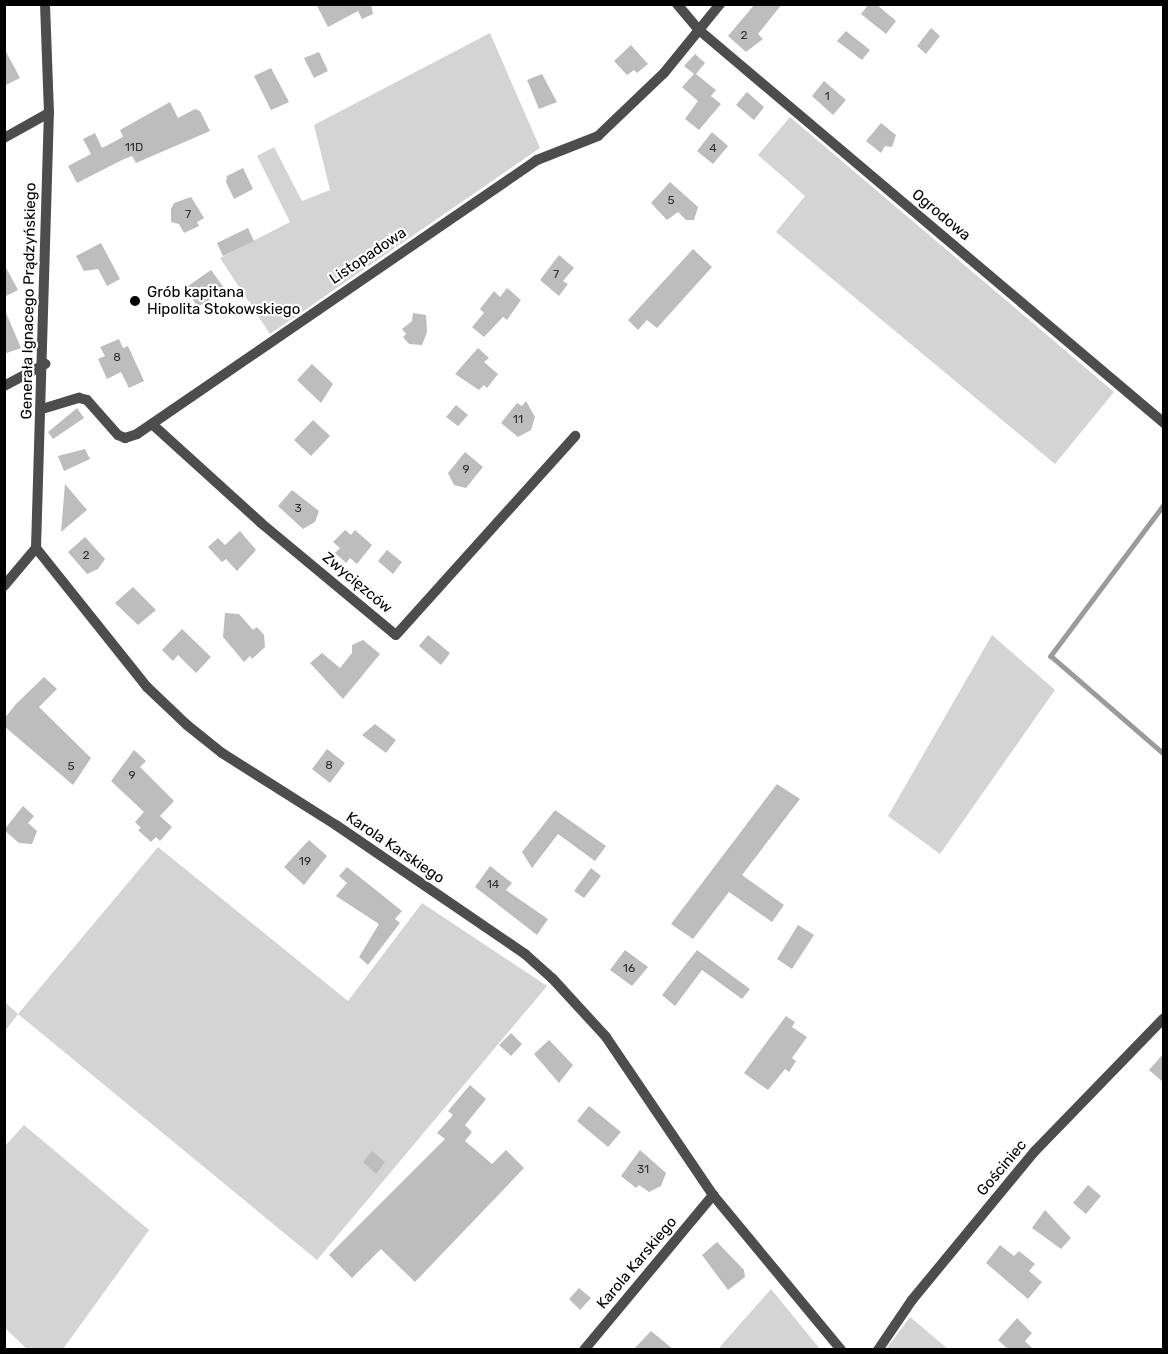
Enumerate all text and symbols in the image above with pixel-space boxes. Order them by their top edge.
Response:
house number: 2 [740,29,748,43]
house number: 1 [824,90,830,104]
house number: 11D [125,141,143,155]
house number: 4 [709,142,717,156]
street label: Generała Ignacego Prądzyńskiego [18,182,40,420]
street label: Ogrodowa [908,185,974,245]
house number: 5 [667,194,675,208]
house number: 7 [185,208,191,222]
street label: Listopadowa [326,224,410,288]
house number: 7 [553,268,559,282]
place label: Grób kapitana Hipolita Stokowskiego [147,283,300,318]
marker: Grób kapitana Hipolita Stokowskiego [128,294,142,308]
house number: 8 [113,351,121,365]
house number: 11 [513,413,523,427]
house number: 9 [462,463,470,477]
house number: 3 [294,502,302,516]
house number: 2 [82,549,90,563]
street label: Zwycięzców [319,549,395,617]
house number: 8 [325,759,333,773]
house number: 5 [67,760,75,774]
house number: 9 [128,769,136,783]
street label: Karola Karskiego [342,808,448,888]
house number: 19 [299,855,311,869]
house number: 14 [487,878,499,892]
house number: 16 [623,962,635,976]
street label: Gościniec [973,1136,1031,1200]
house number: 31 [637,1163,649,1177]
street label: Karola Karskiego [593,1213,681,1313]

